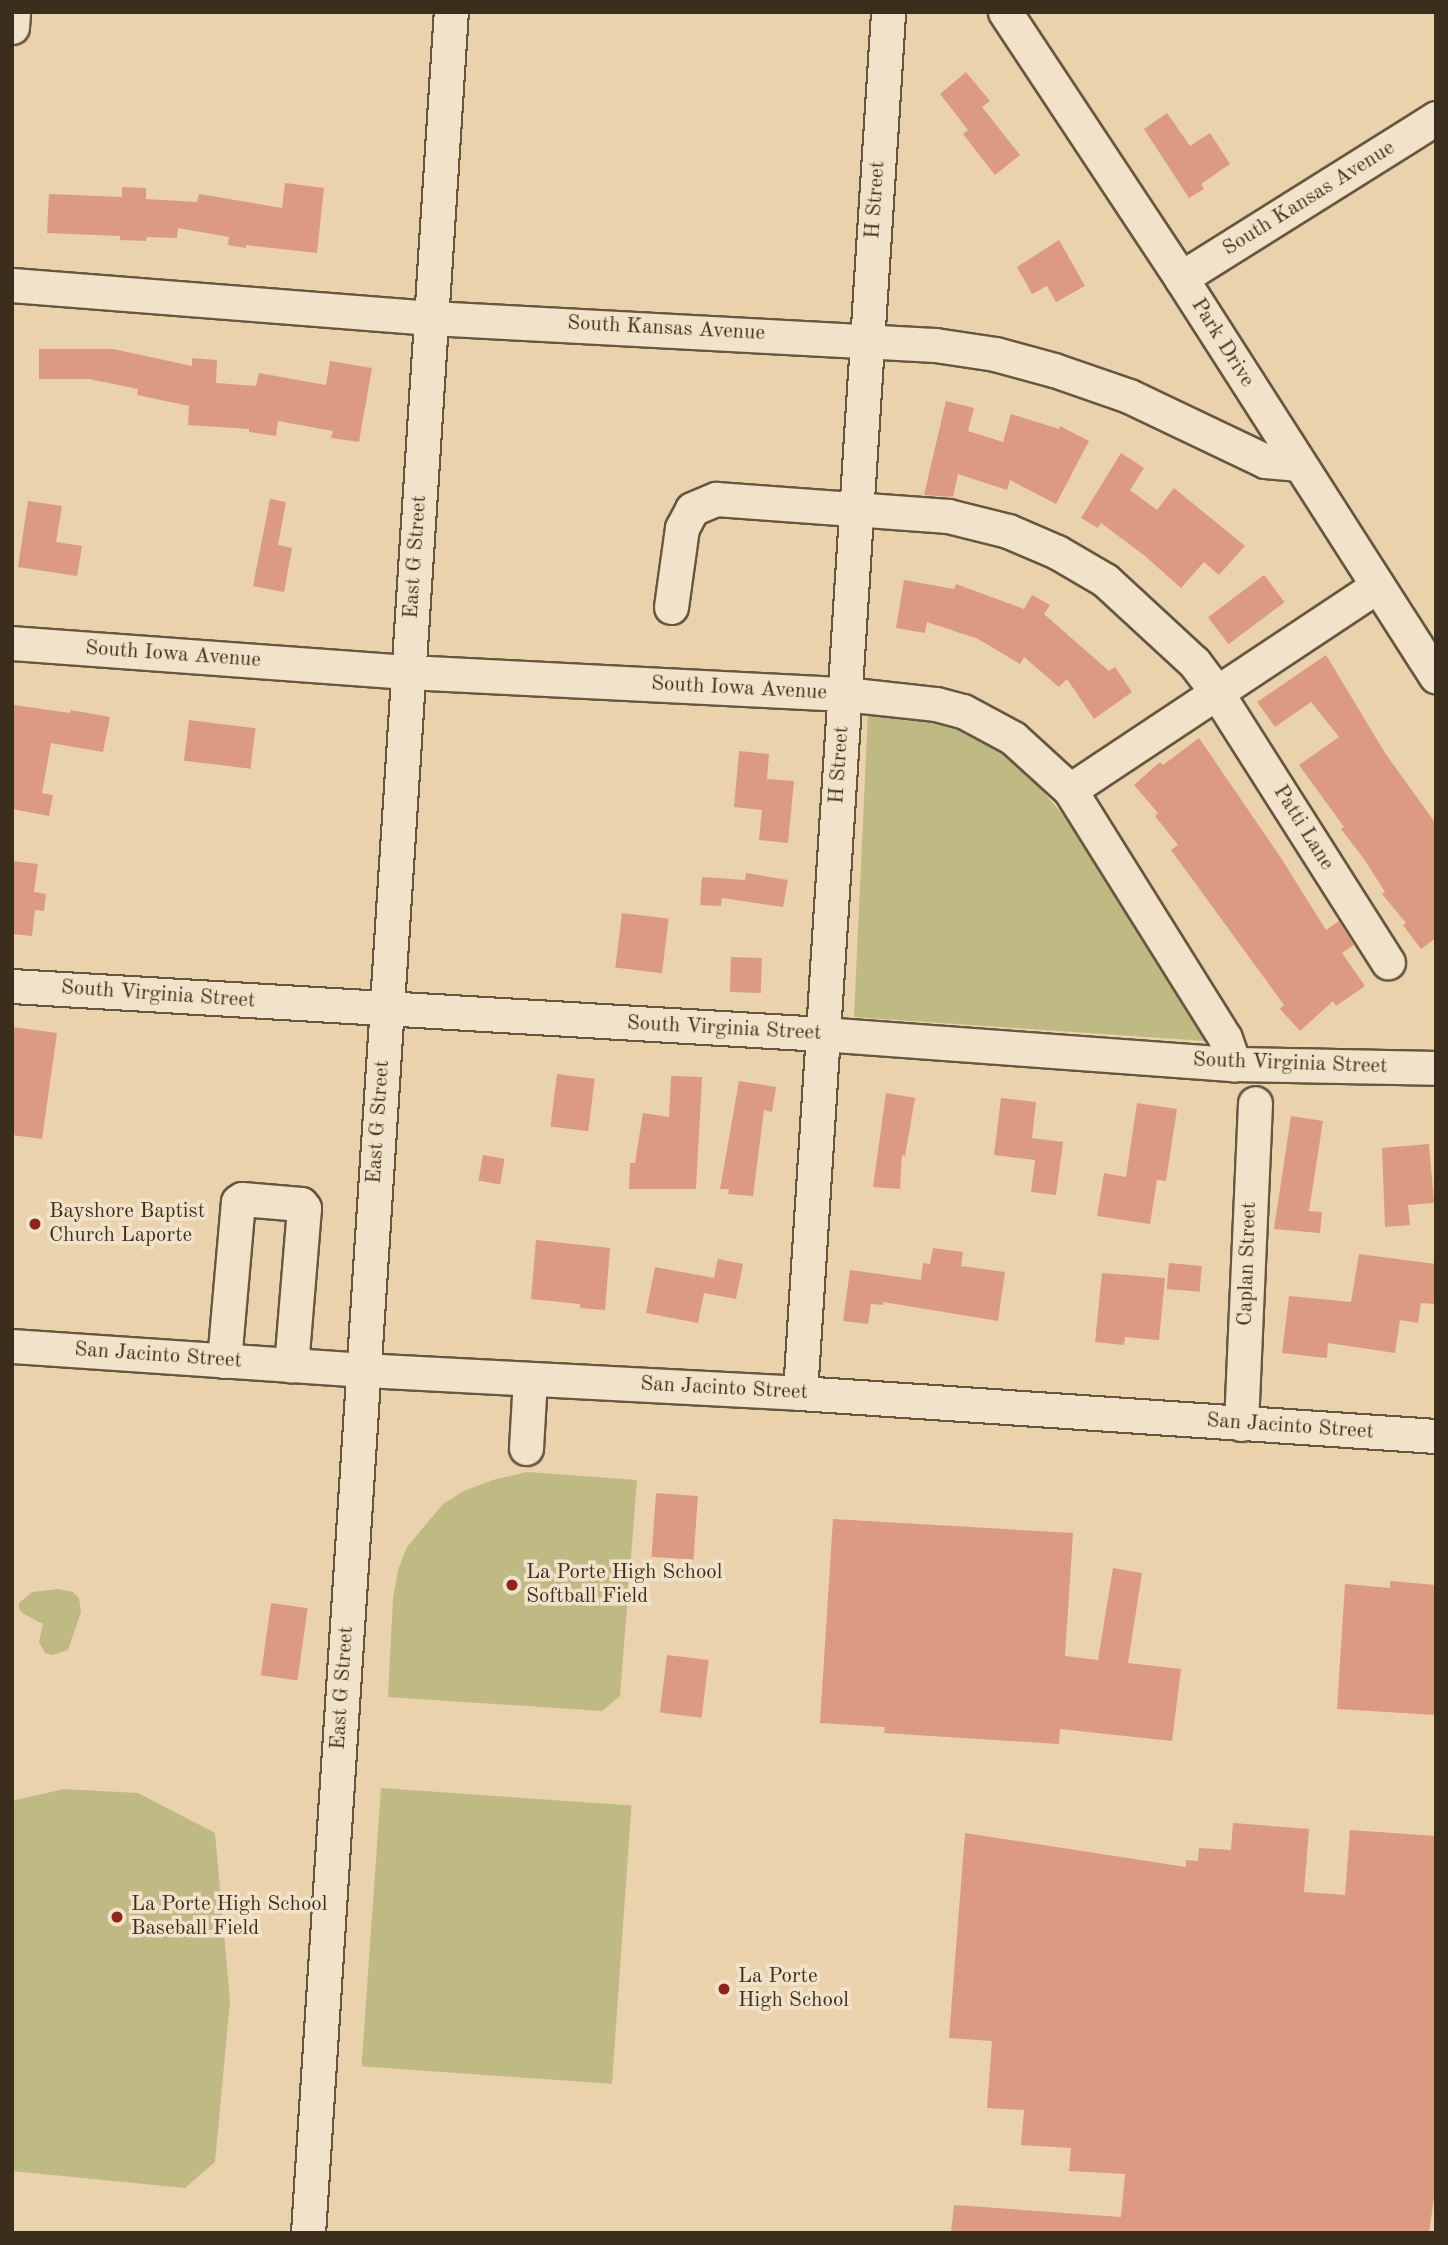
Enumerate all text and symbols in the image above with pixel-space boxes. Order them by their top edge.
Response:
street label: South Kansas Avenue [1218,136,1400,262]
street label: H Street [861,160,891,240]
street label: Park Drive [1185,294,1259,392]
street label: South Kansas Avenue [566,311,766,347]
street label: East G Street [399,494,433,620]
street label: South Iowa Avenue [84,636,262,674]
street label: South Iowa Avenue [650,672,828,706]
street label: H Street [825,725,855,805]
street label: Patti Lane [1267,781,1339,875]
street label: South Virginia Street [60,976,256,1014]
street label: South Virginia Street [626,1011,822,1047]
street label: South Virginia Street [1192,1048,1388,1080]
street label: East G Street [362,1059,396,1185]
place label: Bayshore Baptist Church Laporte [49,1199,205,1249]
street label: Caplan Street [1233,1201,1263,1327]
marker: Bayshore Baptist Church Laporte [27,1216,43,1232]
street label: San Jacinto Street [73,1338,243,1374]
street label: San Jacinto Street [640,1372,808,1406]
street label: San Jacinto Street [1205,1409,1375,1445]
place label: La Porte High School Softball Field [526,1560,722,1610]
marker: La Porte High School Softball Field [504,1577,520,1593]
street label: East G Street [326,1625,360,1751]
place label: La Porte High School Baseball Field [131,1892,327,1942]
marker: La Porte High School Baseball Field [109,1909,125,1925]
place label: La Porte High School [738,1964,849,2014]
marker: La Porte High School [716,1981,732,1997]

